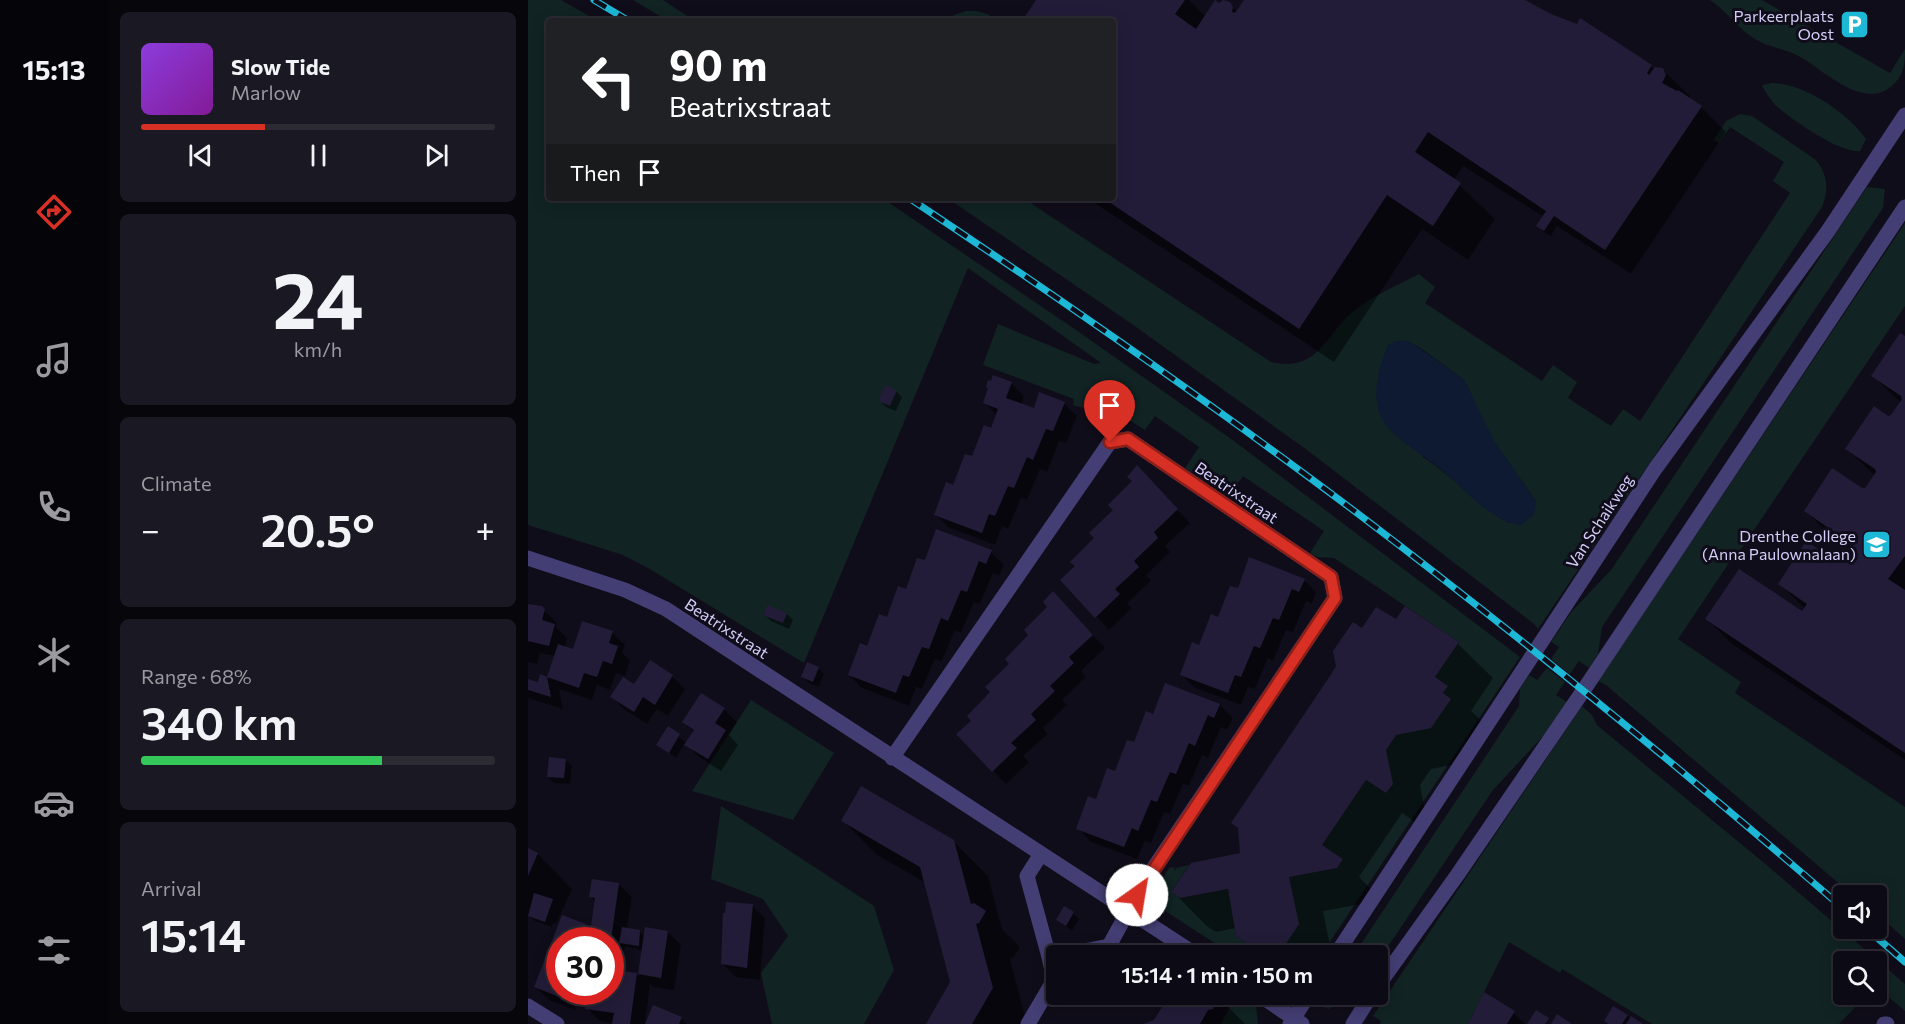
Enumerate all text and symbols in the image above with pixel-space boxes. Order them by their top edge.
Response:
place label: Parkeerplaats Oost [1734,6,1834,43]
parking icon: Parkeerplaats Oost [1839,8,1871,40]
text: 90 m [669,38,768,90]
icon: left [570,42,648,120]
text: 15:13 [22,53,86,86]
text: Slow Tide [231,53,330,80]
text: Marlow [231,80,301,104]
text: Beatrixstraat [669,90,831,123]
icon: previous [184,139,217,172]
icon: pause [302,139,335,172]
icon: next [420,139,453,172]
icon: arrive [633,156,666,189]
text: Then [570,159,621,186]
icon: directions [33,191,75,233]
text: 24 [272,250,364,345]
text: km/h [294,337,342,361]
icon: music [33,339,75,381]
pin [1084,380,1135,442]
icon: arrive [1093,389,1126,422]
street label: Beatrixstraat [1192,457,1282,527]
street label: Van Schaikweg [1562,470,1637,571]
text: Climate [141,471,211,495]
icon: phone [33,486,75,528]
text: 20.5° [261,501,375,556]
text: − [141,508,160,549]
text: + [476,508,495,549]
place label: Drenthe College (Anna Paulownalaan) [1702,526,1856,563]
school or university icon: Drenthe College (Anna Paulownalaan) [1861,528,1893,560]
street label: Beatrixstraat [682,594,773,662]
icon: climate [33,634,75,676]
text: Range · 68% [141,664,252,688]
text: 340 km [141,694,297,749]
icon: car [33,782,75,824]
position arrow [1105,863,1169,927]
text: Arrival [141,876,202,900]
map controls [1833,885,1887,1005]
button: sound [1833,885,1887,939]
text: 15:14 [141,906,246,961]
speed limit sign: 30 [546,927,624,1005]
icon: filters [33,929,75,971]
button: search [1833,951,1887,1005]
text: 15:14 · 1 min · 150 m [1121,961,1313,988]

